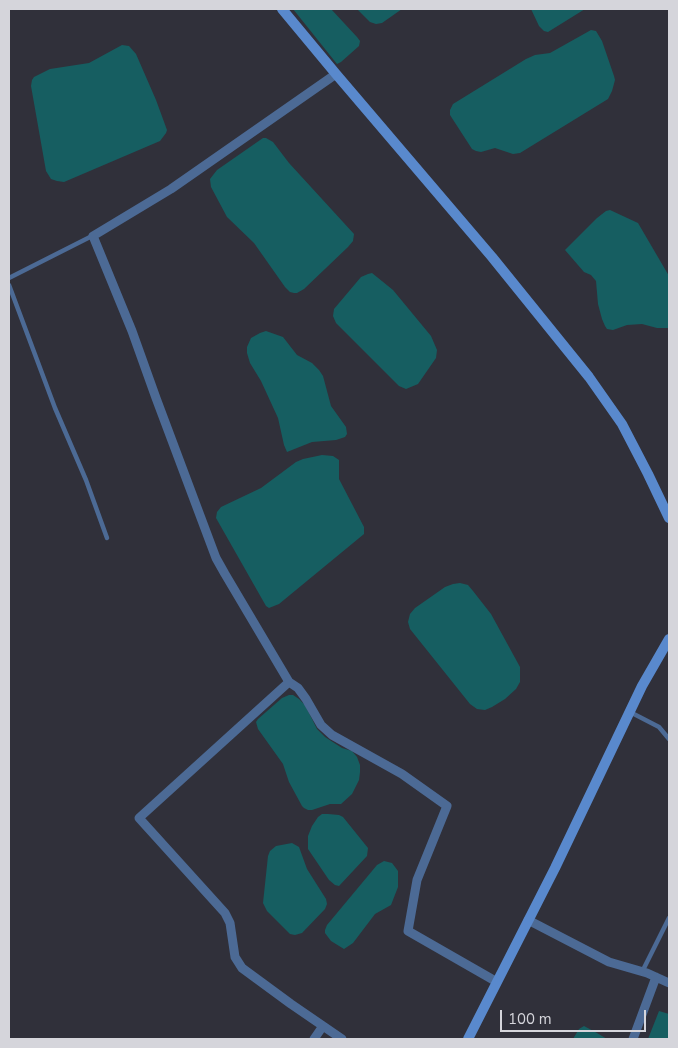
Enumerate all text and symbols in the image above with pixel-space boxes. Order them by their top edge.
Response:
scale bar [503,1000,649,1032]
text: 100 m [508,1009,552,1029]

